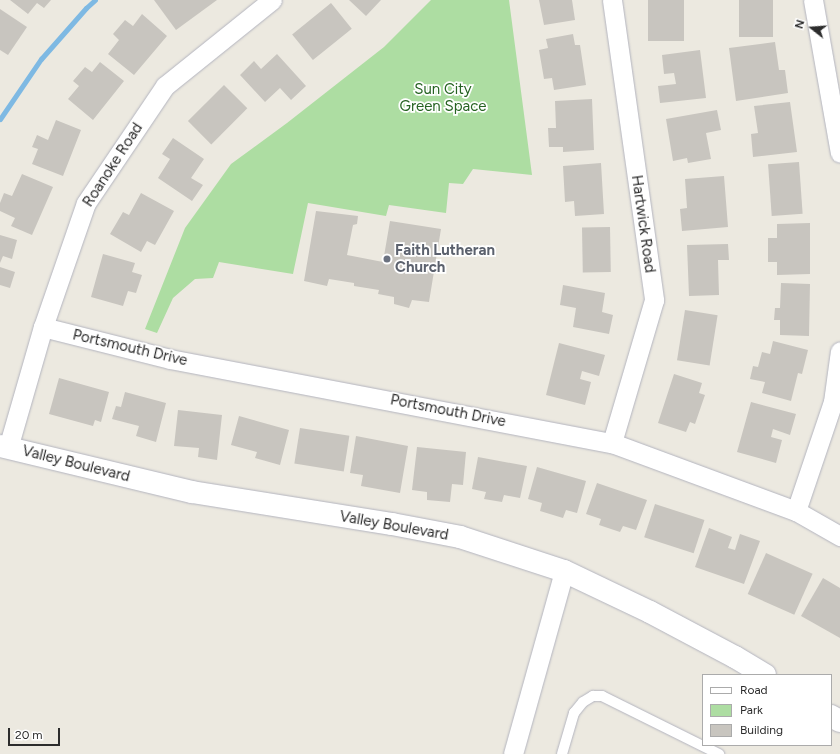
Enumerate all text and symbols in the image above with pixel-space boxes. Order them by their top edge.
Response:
north arrow [792,8,832,48]
text: N [793,18,808,30]
park label: Sun City Green Space [400,80,486,115]
street label: Roanoke Road [79,120,147,210]
street label: Hartwick Road [627,174,659,274]
place label: Faith Lutheran Church [395,241,495,276]
marker: Faith Lutheran Church [382,254,392,264]
street label: Portsmouth Drive [71,326,189,370]
street label: Portsmouth Drive [389,391,507,431]
street label: Valley Boulevard [20,442,132,486]
street label: Valley Boulevard [338,508,450,544]
legend [702,674,832,746]
text: Road [740,683,768,697]
text: Park [740,703,763,717]
scale bar [10,720,62,746]
text: Building [740,723,783,737]
text: 20 m [15,728,43,742]

